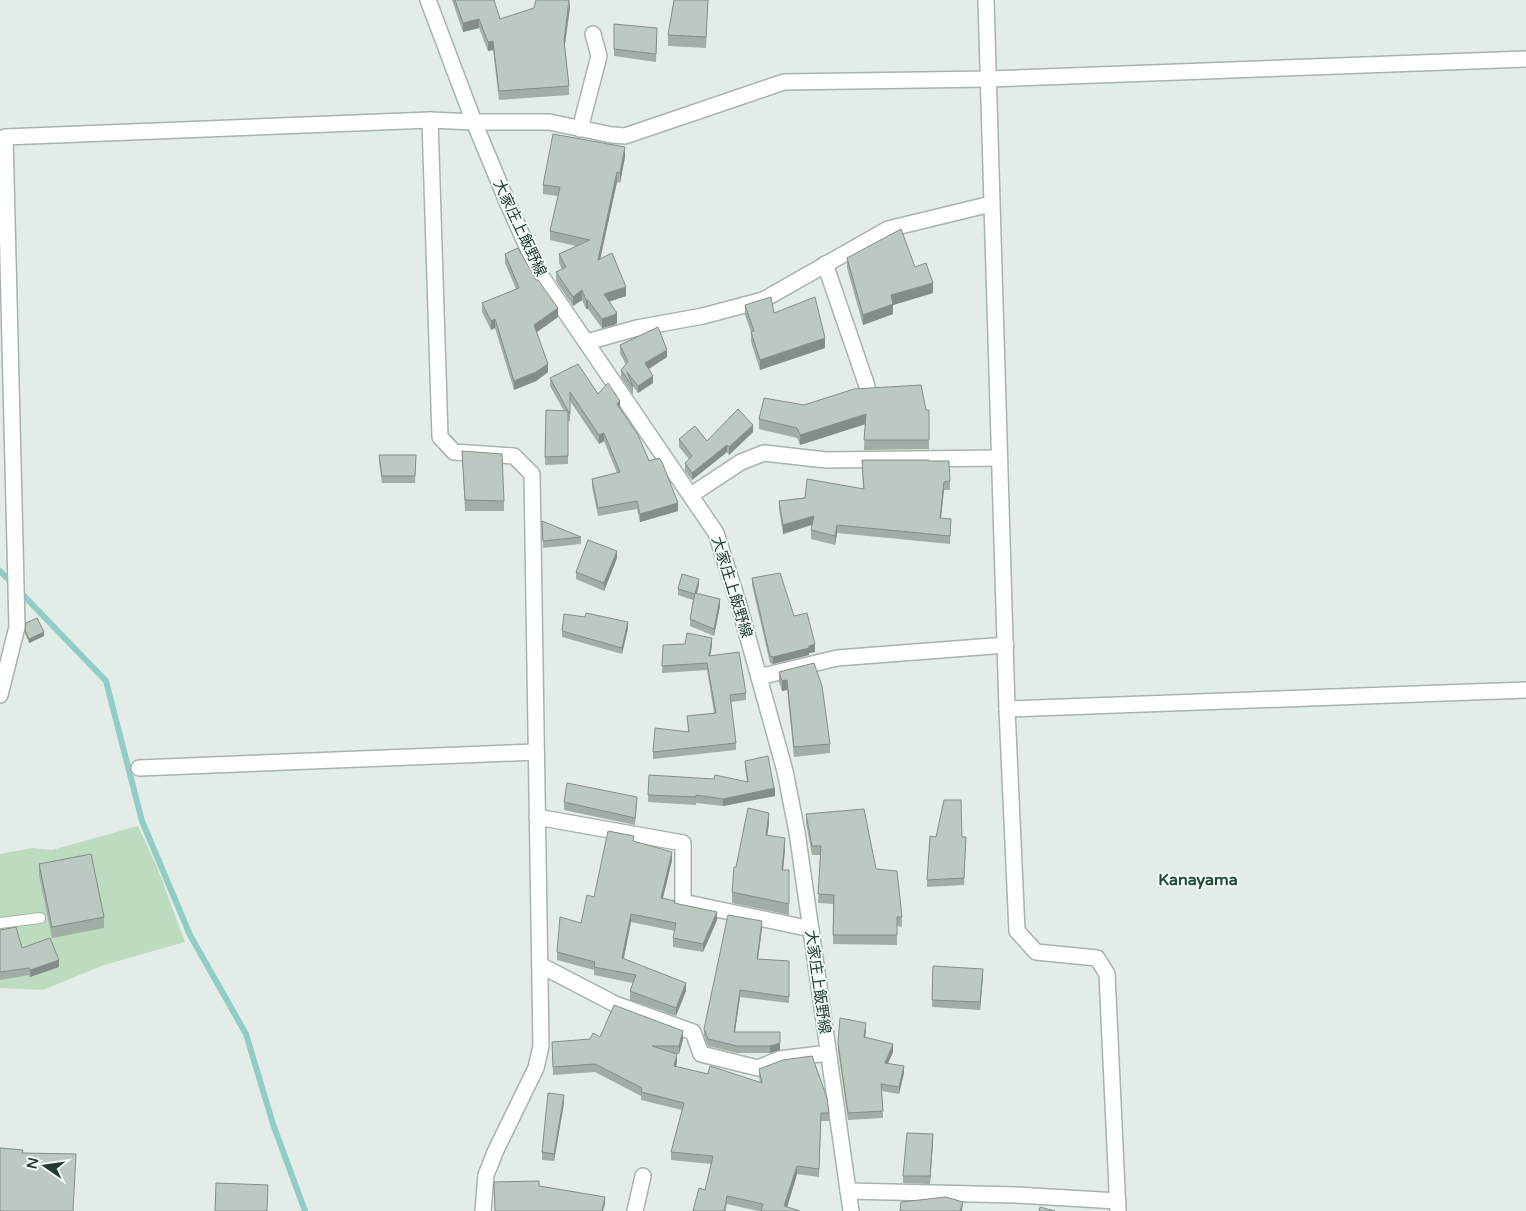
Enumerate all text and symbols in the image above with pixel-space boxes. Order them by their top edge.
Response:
street label: 大家庄上飯野線 [490,177,550,279]
street label: 大家庄上飯野線 [708,534,756,640]
district label: Kanayama [1158,870,1238,890]
street label: 大家庄上飯野線 [802,929,834,1035]
north arrow [20,1141,70,1191]
text: N [23,1156,42,1171]

